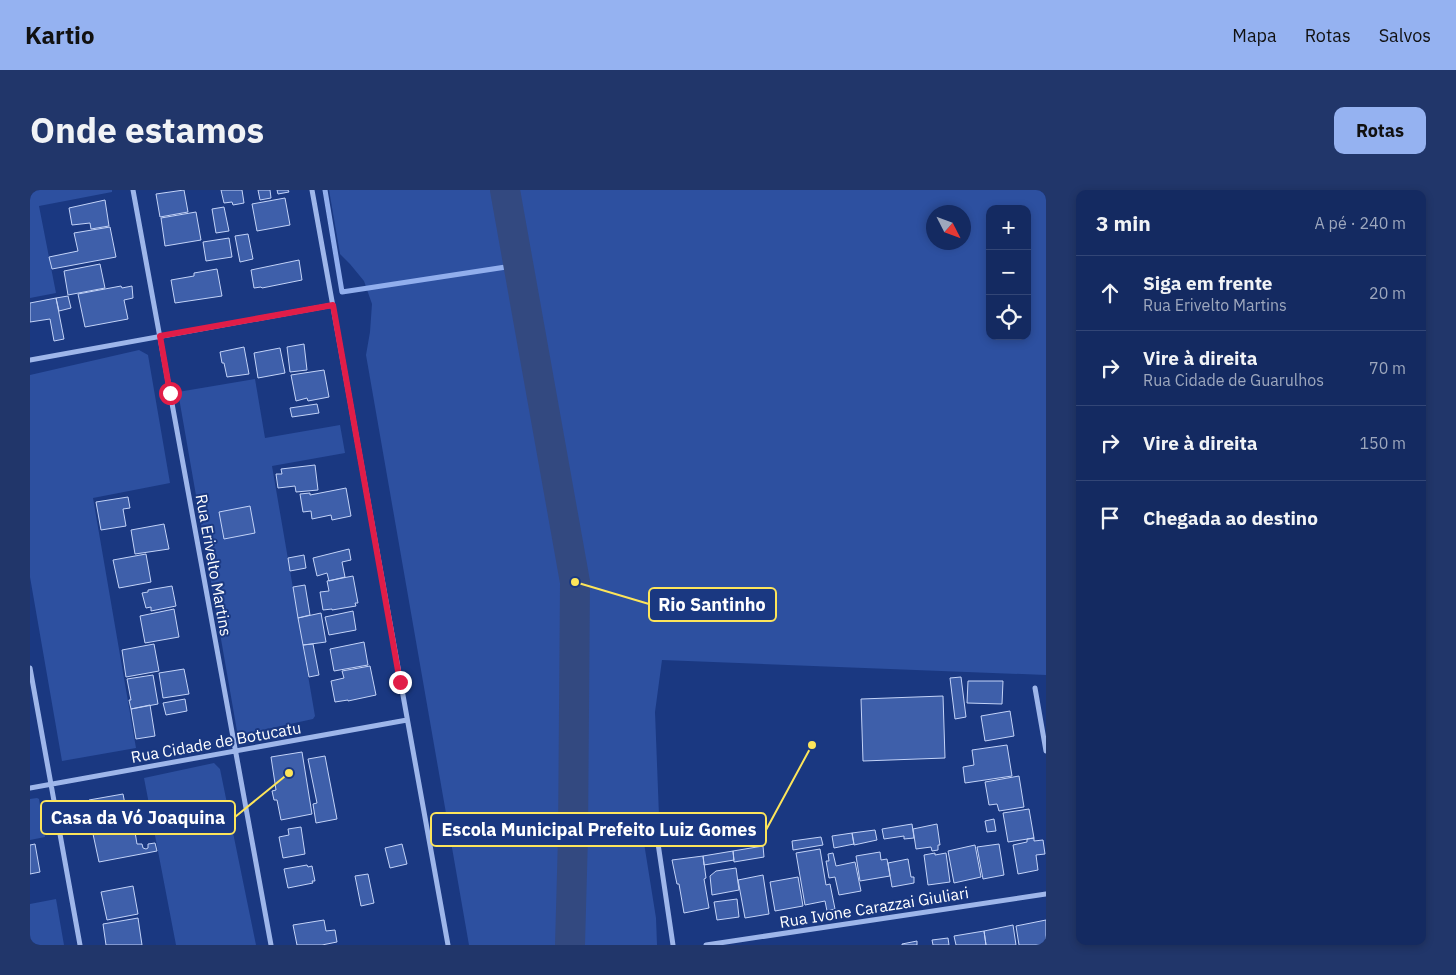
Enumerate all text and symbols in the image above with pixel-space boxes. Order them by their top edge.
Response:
text: Kartio [25,19,95,51]
text: Mapa [1232,24,1277,47]
text: Rotas [1305,24,1351,47]
text: Salvos [1379,24,1431,47]
text: Onde estamos [30,107,264,153]
button: Rotas [1334,107,1426,154]
north arrow [926,205,971,250]
map controls [986,205,1031,340]
button: + [986,205,1031,250]
text: 3 min [1096,209,1151,237]
text: A pé · 240 m [1315,213,1406,233]
button: − [986,250,1031,295]
text: Siga em frente [1143,271,1273,295]
icon: ahead [1096,279,1124,307]
text: 20 m [1369,283,1406,303]
button: locate [986,295,1031,340]
text: Rua Erivelto Martins [1143,295,1287,315]
text: Vire à direita [1143,346,1258,370]
icon: right [1096,354,1124,382]
text: 70 m [1369,358,1406,378]
text: Rua Cidade de Guarulhos [1143,370,1324,390]
route start [159,382,182,405]
icon: right [1096,429,1124,457]
text: Vire à direita [1143,431,1258,455]
text: 150 m [1359,433,1406,453]
street label: Rua Erivelto Martins [192,492,236,638]
icon: arrive [1096,504,1124,532]
text: Chegada ao destino [1143,506,1318,530]
callout: Rio Santinho [649,588,776,621]
text: Rio Santinho [658,593,766,616]
route end [389,671,412,694]
street label: Rua Cidade de Botucatu [129,717,303,767]
callout: Casa da Vó Joaquina [41,801,235,834]
text: Casa da Vó Joaquina [51,806,225,829]
callout: Escola Municipal Prefeito Luiz Gomes [431,813,766,846]
text: Escola Municipal Prefeito Luiz Gomes [441,818,757,841]
street label: Rua Ivone Carazzai Giuliari [778,882,970,932]

